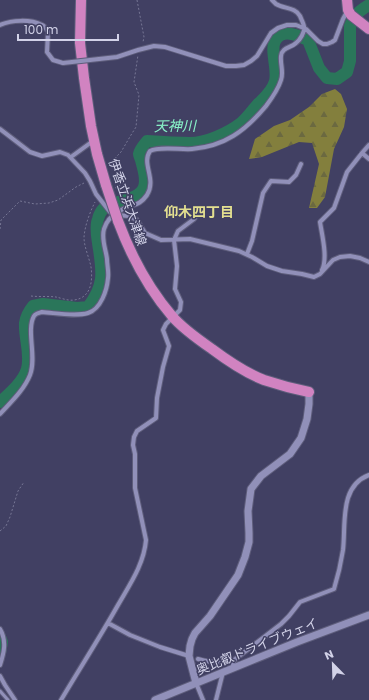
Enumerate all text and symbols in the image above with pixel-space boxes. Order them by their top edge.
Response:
scale bar [18,16,118,42]
text: 100 m [24,21,58,38]
water label: 天神川 [154,116,198,136]
street label: 伊香立浜大津線 [104,156,151,248]
district label: 仰木四丁目 [164,202,234,222]
street label: 奥比叡ドライブウェイ [193,613,321,680]
north arrow [313,644,353,684]
text: N [322,646,336,664]

